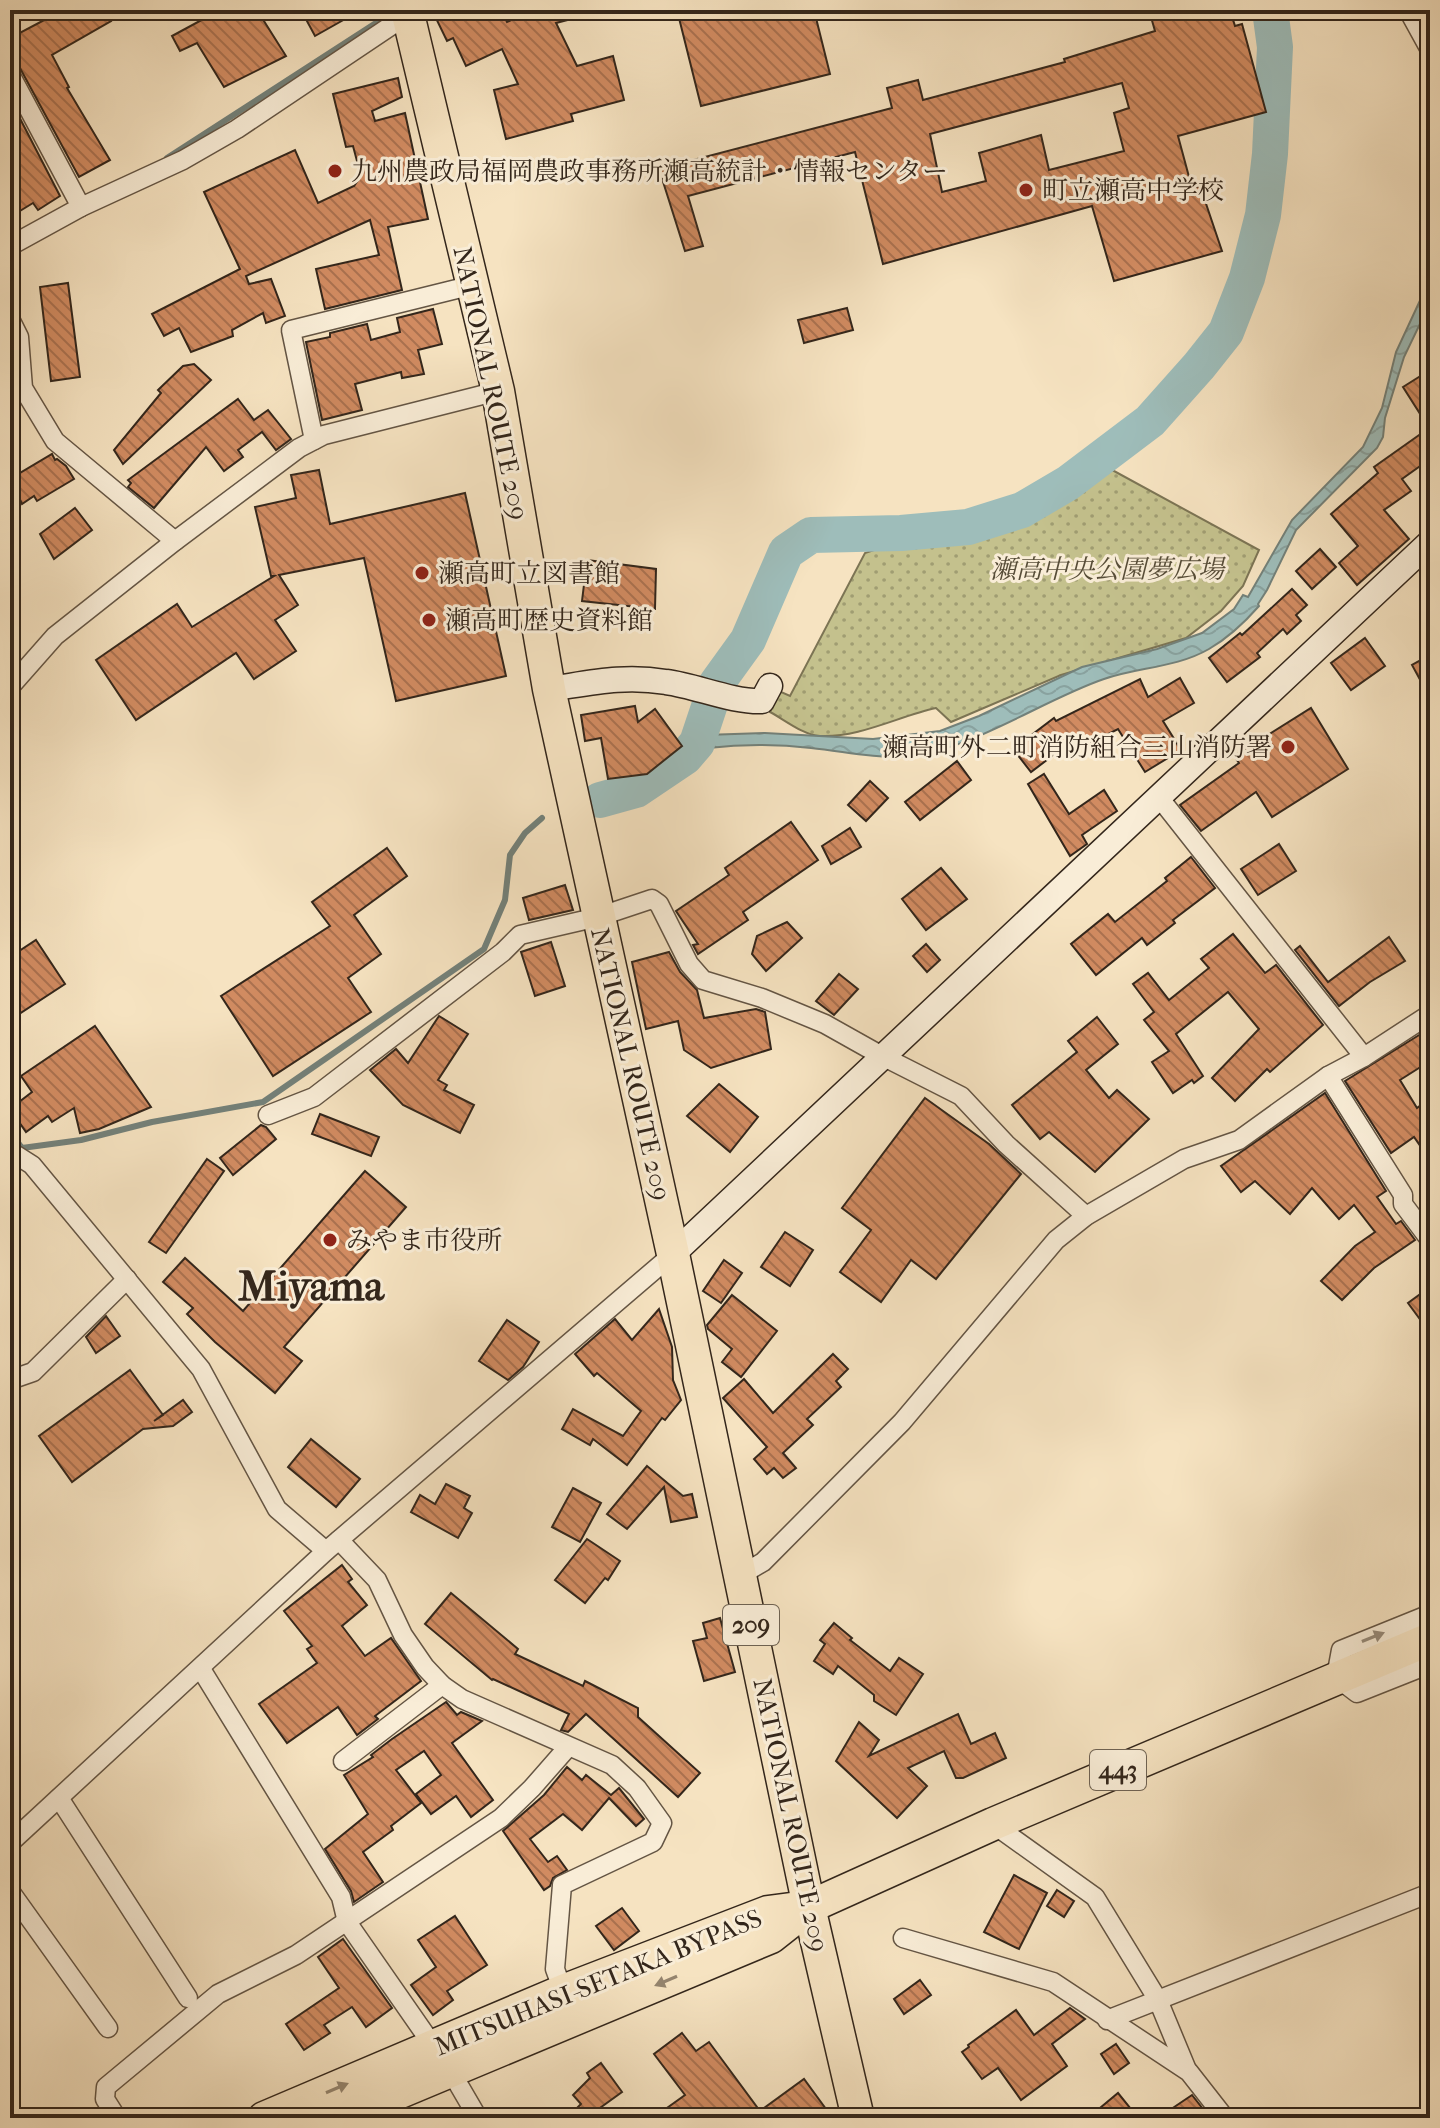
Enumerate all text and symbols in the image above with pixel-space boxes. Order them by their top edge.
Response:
place label: 九州農政局福岡農政事務所瀬高統計・情報センター [351,156,948,187]
marker: 九州農政局福岡農政事務所瀬高統計・情報センター [326,162,344,180]
place label: 町立瀬高中学校 [1042,175,1224,206]
marker: 町立瀬高中学校 [1017,181,1035,199]
street label: NATIONAL ROUTE 209 [446,243,535,523]
park label: 瀬高中央公園夢広場 [990,554,1226,585]
place label: 瀬高町立図書館 [438,558,620,589]
marker: 瀬高町立図書館 [413,564,431,582]
place label: 瀬高町歴史資料館 [445,605,653,636]
marker: 瀬高町歴史資料館 [420,611,438,629]
place label: 瀬高町外二町消防組合三山消防署 [882,732,1272,763]
marker: 瀬高町外二町消防組合三山消防署 [1279,738,1297,756]
street label: NATIONAL ROUTE 209 [584,925,677,1204]
place label: みやま市役所 [346,1225,502,1256]
marker: みやま市役所 [321,1231,339,1249]
district label: Miyama [238,1262,385,1311]
road number: 209 [723,1605,779,1645]
one-way arrow [1361,1630,1385,1643]
street label: NATIONAL ROUTE 209 [746,1675,835,1955]
road number: 443 [1090,1750,1146,1790]
street label: MITSUHASI-SETAKA BYPASS [430,1902,766,2062]
one-way arrow [655,1974,678,1987]
one-way arrow [325,2081,349,2094]

